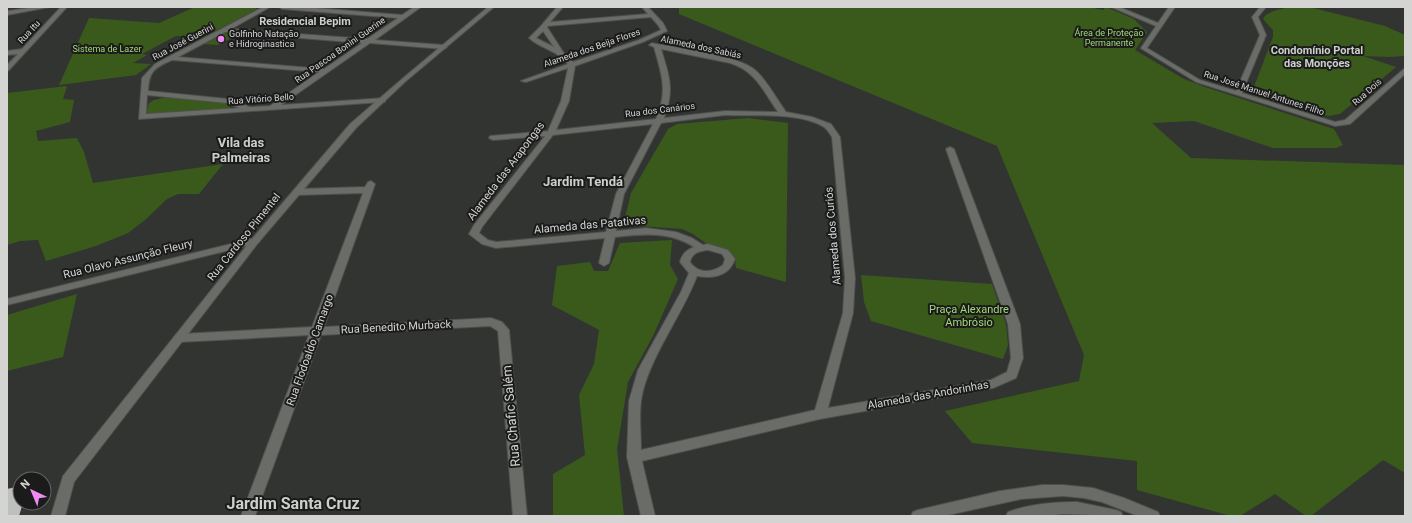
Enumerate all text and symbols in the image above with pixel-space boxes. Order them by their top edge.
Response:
district label: Residencial Bepim [259,15,351,28]
street label: Rua Pascoa Bonini Guerine [293,15,387,85]
street label: Rua Itu [16,18,42,46]
street label: Rua José Guerini [151,22,215,62]
street label: Alameda dos Beija Flores [542,27,642,69]
park label: Área de Proteção Permanente [1074,27,1144,48]
place label: Golfinho Natação e Hidroginastica [229,29,299,49]
marker: Golfinho Natação e Hidroginastica [216,34,226,44]
street label: Alameda dos Sabiás [660,34,742,60]
park label: Sistema de Lazer [73,44,141,54]
district label: Condomínio Portal das Monções [1271,44,1363,70]
street label: Rua José Manuel Antunes Filho [1203,69,1325,117]
street label: Rua Dois [1350,76,1384,108]
street label: Rua Vitório Bello [228,92,294,106]
street label: Rua dos Canários [624,101,696,119]
street label: Alameda das Arapongas [465,119,547,223]
district label: Vila das Palmeiras [212,135,271,165]
district label: Jardim Tendá [543,174,623,189]
street label: Alameda dos Curiós [822,186,844,286]
street label: Rua Cardoso Pimentel [205,191,283,283]
street label: Alameda das Patativas [533,214,647,236]
street label: Rua Olavo Assunção Fleury [62,236,195,281]
street label: Rua Flodoaldo Camargo [284,292,336,408]
park label: Praça Alexandre Ambrósio [929,303,1009,329]
street label: Rua Benedito Murback [341,318,452,336]
street label: Rua Chafic Salém [499,365,523,467]
street label: Alameda das Andorinhas [866,378,990,412]
north arrow [12,471,52,511]
text: N [18,477,33,492]
district label: Jardim Santa Cruz [226,494,360,513]

